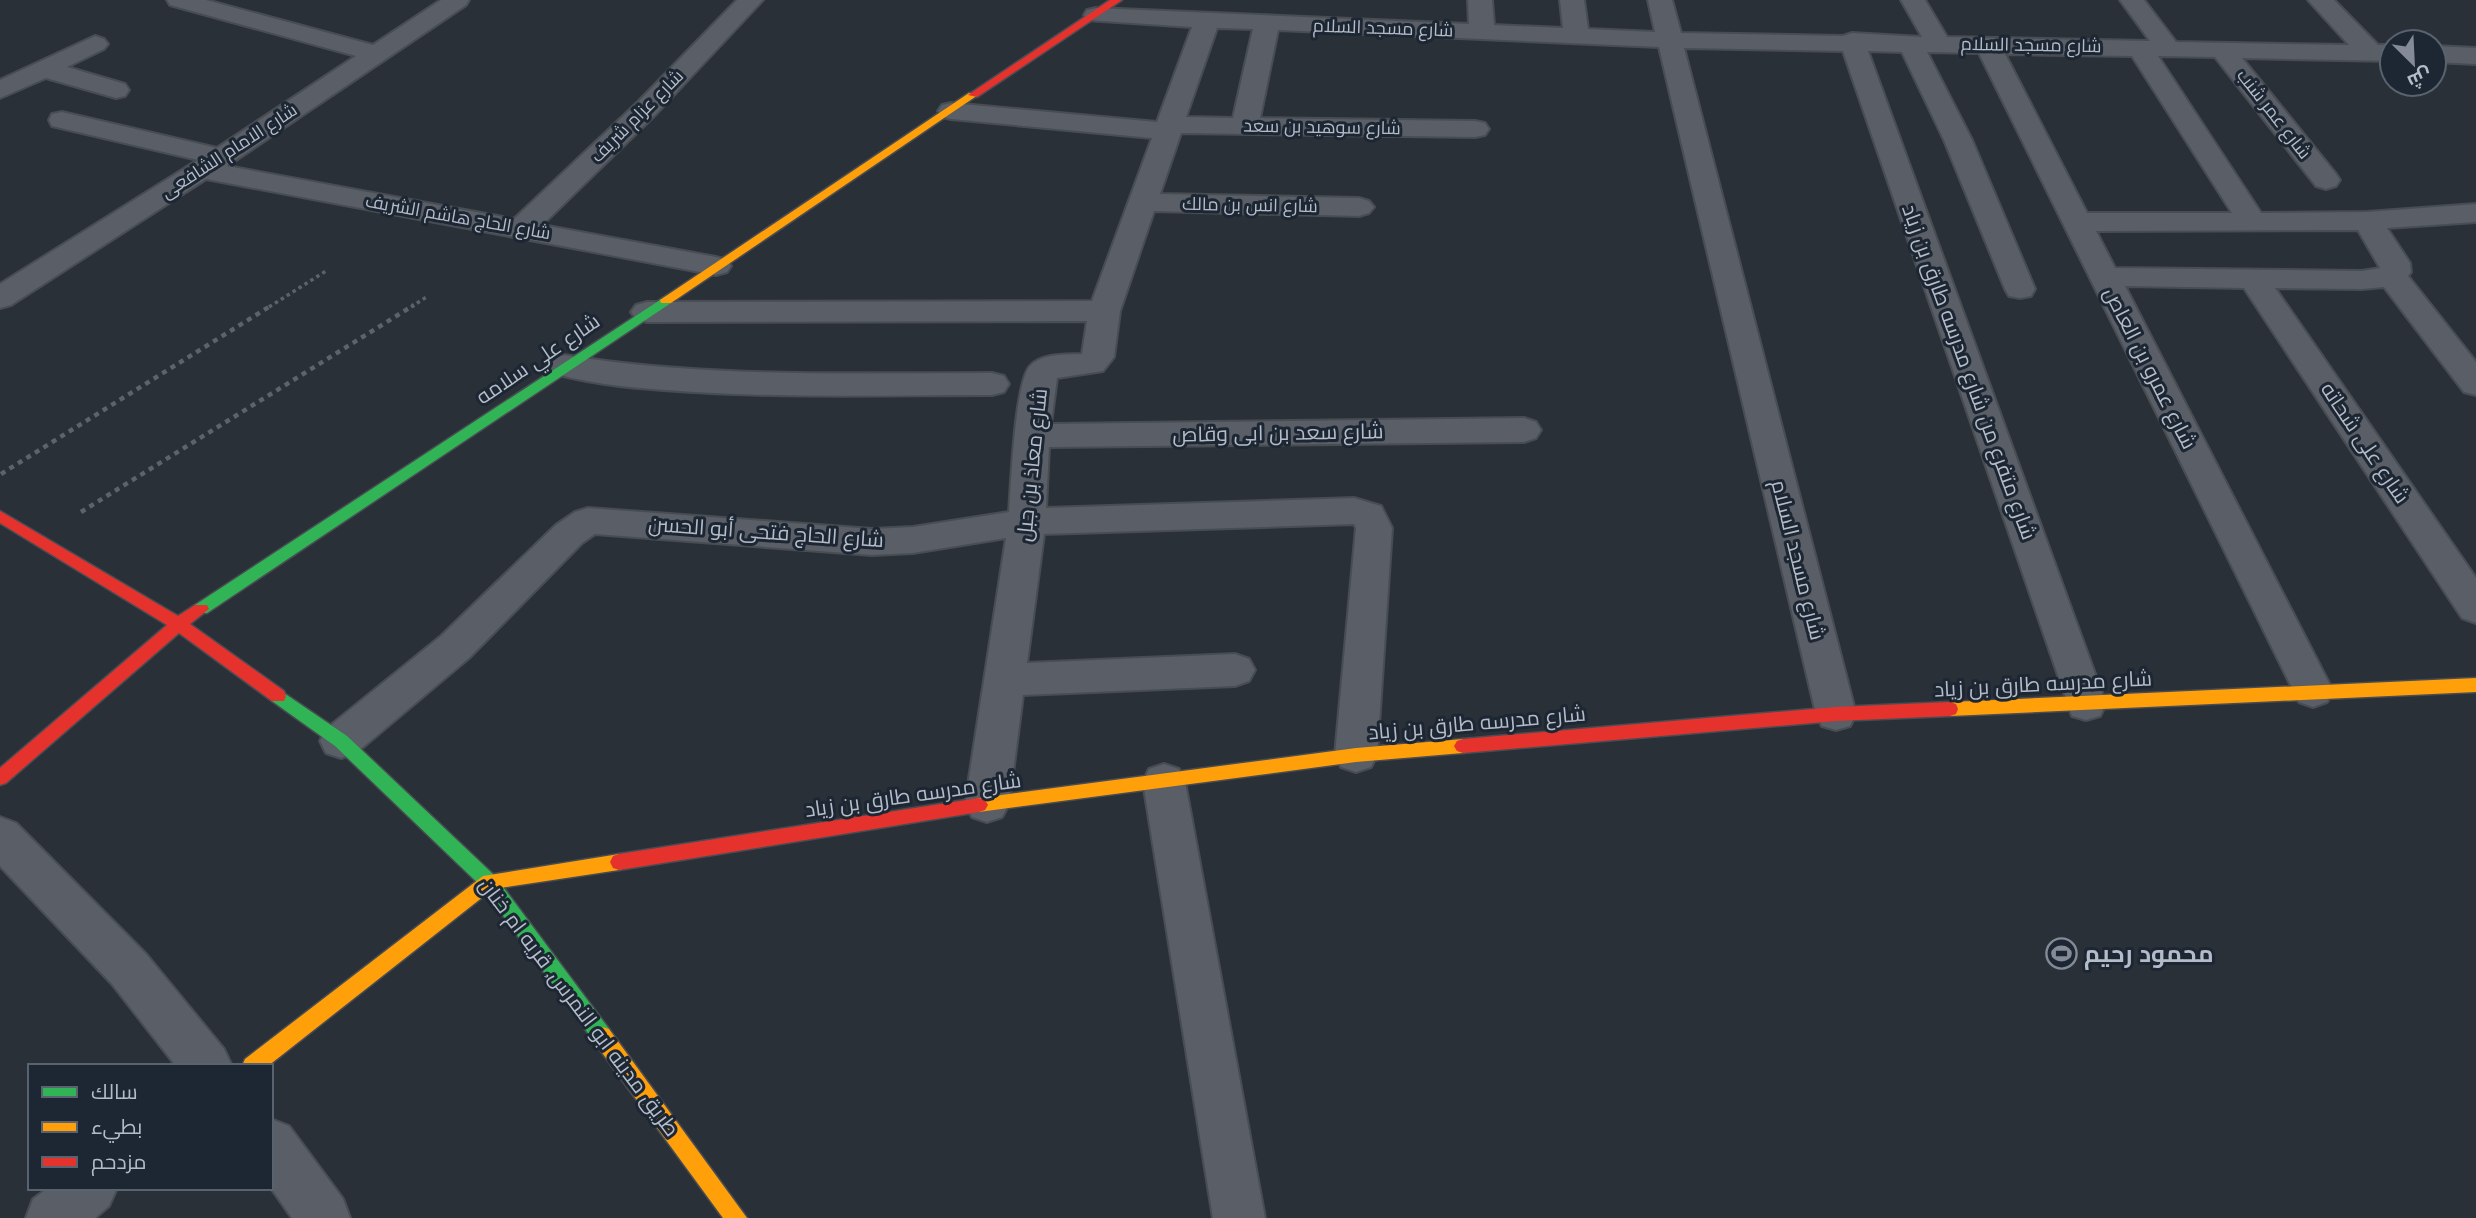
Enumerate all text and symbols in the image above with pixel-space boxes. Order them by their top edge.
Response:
street label: شارع مسجد السلام [1312,14,1454,42]
north arrow [2378,28,2448,98]
street label: شارع مسجد السلام [1960,32,2102,58]
text: ش [2404,63,2436,94]
street label: شارع عزام شريف [585,64,689,168]
street label: شارع عمر شنب [2231,64,2317,164]
street label: شارع الامام الشافعى [156,98,302,204]
street label: شارع سوهيد بن سعد [1243,114,1401,140]
street label: شارع الحاج هاشم الشريف [363,189,553,245]
street label: شارع انس بن مالك [1182,192,1318,218]
street label: شارع متفرع من شارع مدرسه طارق بن زياد [1895,200,2043,544]
street label: شارع عمرو بن العاص [2097,282,2203,454]
street label: شارع علي سلامه [471,307,607,412]
street label: شارع على شحاته [2314,377,2416,509]
street label: شارع معاذ بن جبل [1010,387,1054,543]
street label: شارع سعد بن ابى وقاص [1172,417,1384,449]
street label: شارع مسجد السلام [1765,477,1831,643]
street label: شارع الحاج فتحى أبو الحسن [647,510,885,554]
street label: شارع مدرسه طارق بن زياد [1933,664,2153,704]
street label: شارع مدرسه طارق بن زياد [1367,700,1587,746]
street label: شارع مدرسه طارق بن زياد [803,766,1023,824]
street label: طريق مدينه ابو النمرس, قريه ام خنان [472,872,686,1142]
sports icon: محمود رحيم [2044,937,2078,971]
place label: محمود رحيم [2084,938,2214,970]
legend [28,1064,273,1190]
text: سالك [91,1078,138,1104]
text: بطيء [91,1113,142,1143]
text: مزدحم [91,1148,146,1176]

